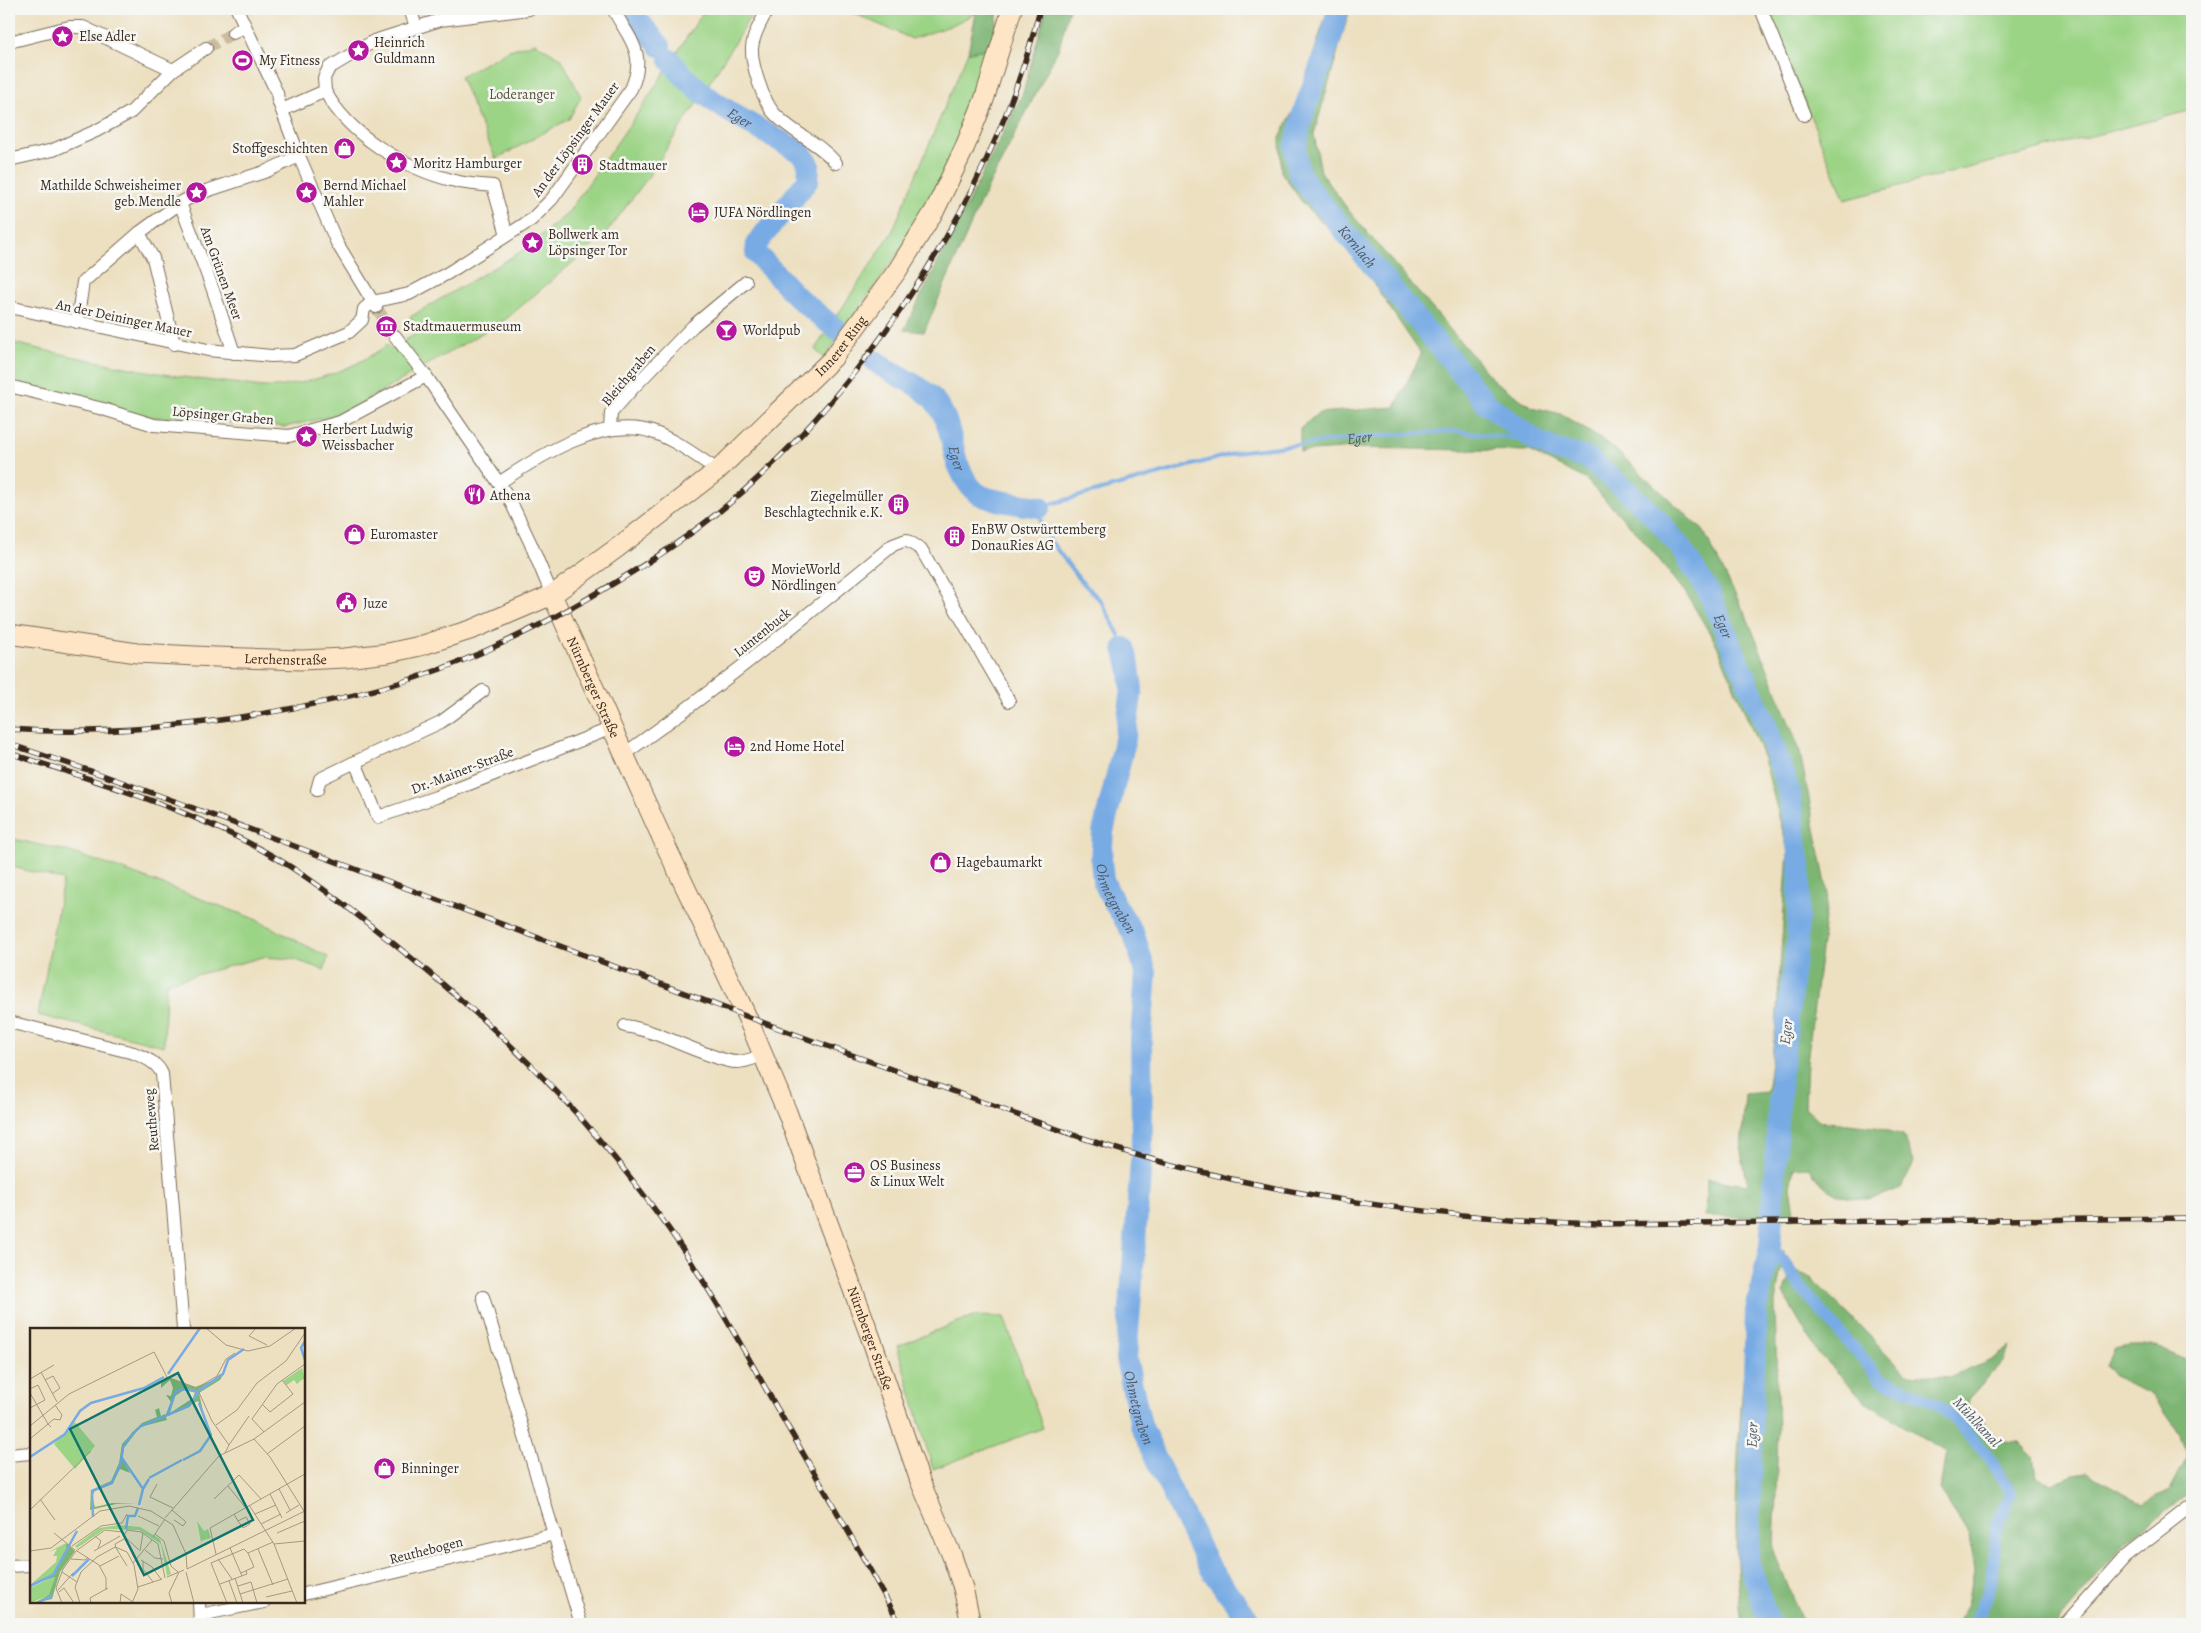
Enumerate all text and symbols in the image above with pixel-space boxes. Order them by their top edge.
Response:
place icon: Else Adler [51,24,75,48]
place label: Else Adler [79,27,137,46]
place label: Heinrich Guldmann [374,33,435,68]
place icon: Heinrich Guldmann [346,38,370,62]
sports icon: My Fitness [231,48,255,72]
place label: My Fitness [259,51,320,70]
street label: An der Löpsinger Mauer [527,77,624,201]
park label: Loderanger [489,85,556,104]
water label: Eger [724,103,756,133]
shop icon: Stoffgeschichten [332,136,356,160]
place label: Stoffgeschichten [232,139,328,158]
place icon: Moritz Hamburger [385,151,409,175]
building icon: Stadtmauer [571,153,595,177]
place label: Moritz Hamburger [413,154,522,173]
place label: Stadtmauer [599,156,668,175]
place label: Mathilde Schweisheimer geb.Mendle [40,176,182,211]
place label: Bernd Michael Mahler [323,176,407,211]
place icon: Mathilde Schweisheimer geb.Mendle [185,181,209,205]
place icon: Bernd Michael Mahler [295,181,319,205]
hotel icon: JUFA Nördlingen [686,200,710,224]
place label: JUFA Nördlingen [714,203,812,222]
water label: Kornlach [1333,221,1381,272]
street label: Am Grünen Meer [195,223,247,323]
place label: Bollwerk am Löpsinger Tor [548,225,628,260]
place icon: Bollwerk am Löpsinger Tor [520,230,544,254]
street label: An der Deininger Mauer [53,295,194,342]
street label: Innerer Ring [811,312,871,381]
museum icon: Stadtmauermuseum [375,314,399,338]
place label: Stadtmauermuseum [403,317,522,336]
bar icon: Worldpub [715,318,739,342]
place label: Worldpub [742,321,800,340]
street label: Bleichgraben [597,340,660,410]
street label: Löpsinger Graben [171,402,275,429]
place label: Herbert Ludwig Weissbacher [321,420,413,455]
place icon: Herbert Ludwig Weissbacher [294,425,318,449]
water label: Eger [1346,426,1374,449]
water label: Eger [944,445,970,475]
restaurant icon: Athena [462,483,486,507]
place label: Athena [489,486,531,505]
place label: Ziegelmüller Beschlagtechnik e.K. [764,487,884,522]
building icon: Ziegelmüller Beschlagtechnik e.K. [887,492,911,516]
place label: EnBW Ostwürttemberg DonauRies AG [971,520,1106,555]
shop icon: Euromaster [342,522,366,546]
place label: Euromaster [370,525,438,544]
building icon: EnBW Ostwürttemberg DonauRies AG [943,525,967,549]
place label: MovieWorld Nördlingen [771,560,841,595]
theatre icon: MovieWorld Nördlingen [743,565,767,589]
public building icon: Juze [335,591,359,615]
place label: Juze [363,594,387,613]
street label: Luntenbuck [730,603,795,661]
water label: Eger [1709,610,1738,642]
street label: Nürnberger Straße [562,634,624,741]
street label: Lerchenstraße [244,649,327,670]
hotel icon: 2nd Home Hotel [722,734,746,758]
place label: 2nd Home Hotel [750,737,845,756]
street label: Dr.-Mainer-Straße [408,742,516,799]
shop icon: Hagebaumarkt [928,850,952,874]
place label: Hagebaumarkt [956,853,1043,872]
water label: Ohmetgraben [1091,863,1141,938]
water label: Eger [1775,1018,1798,1046]
street label: Reutheweg [139,1088,164,1152]
place label: OS Business & Linux Welt [870,1156,945,1191]
office icon: OS Business & Linux Welt [842,1161,866,1185]
street label: Nürnberger Straße [842,1284,897,1393]
inset map [30,1328,305,1603]
water label: Ohmetgraben [1119,1369,1159,1448]
water label: Mühlkanal [1949,1393,2006,1452]
water label: Eger [1742,1421,1762,1448]
shop icon: Binninger [373,1456,397,1480]
place label: Binninger [401,1459,459,1478]
street label: Reuthebogen [387,1532,465,1569]

